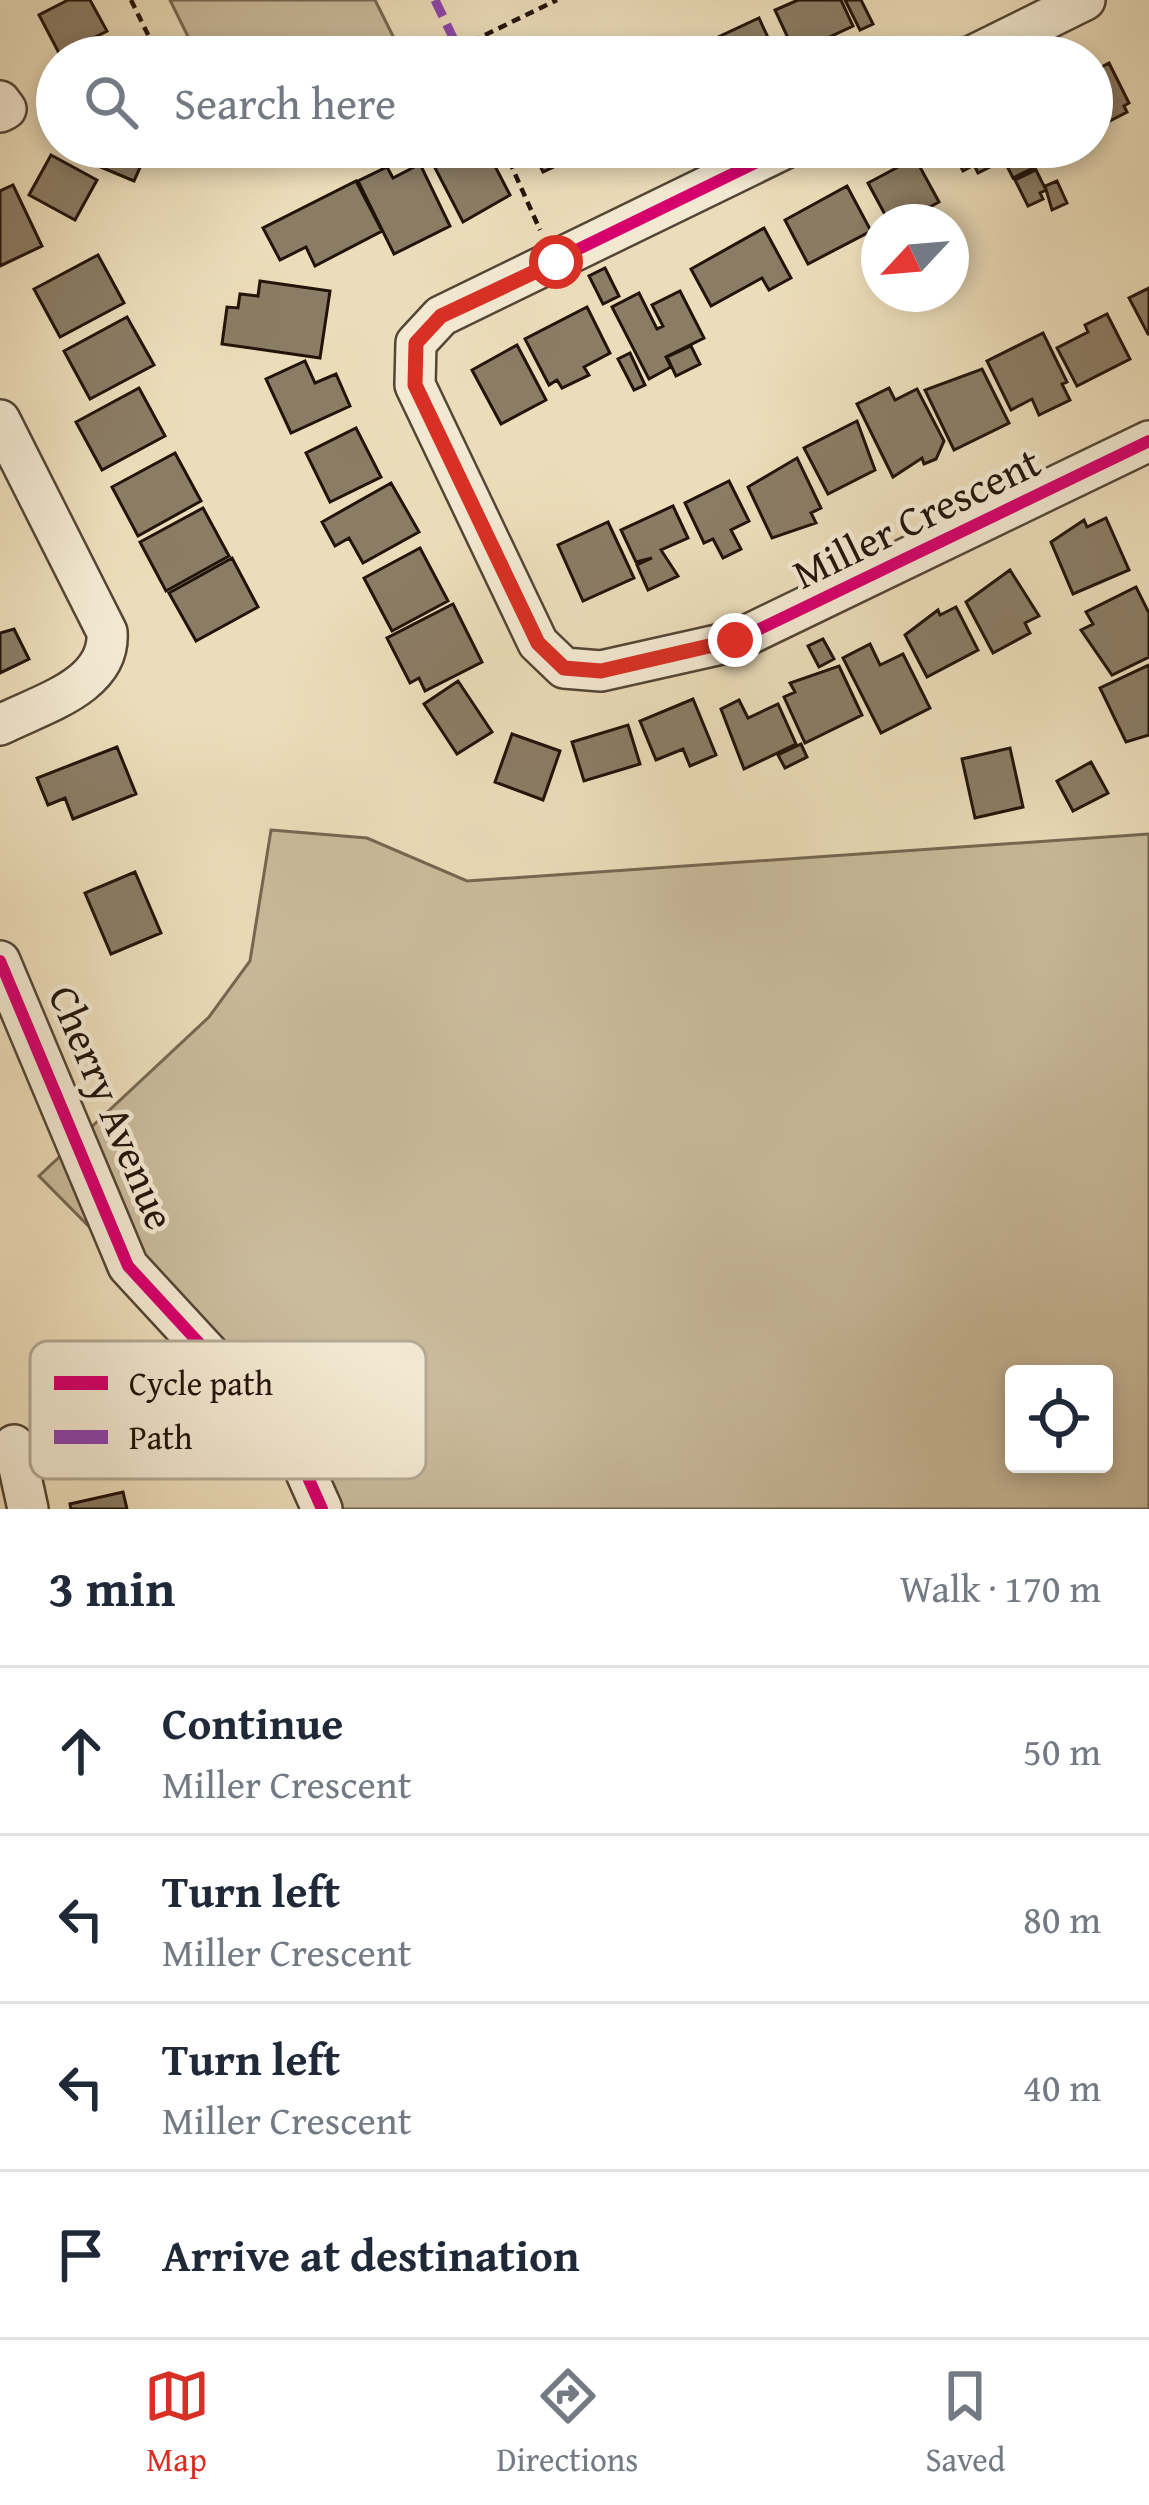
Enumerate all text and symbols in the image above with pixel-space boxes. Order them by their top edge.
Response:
search box [36,36,1113,168]
icon: search [78,69,144,135]
text: Search here [174,70,396,135]
north arrow [861,204,969,312]
route start [529,235,583,289]
street label: Miller Crescent [782,431,1050,603]
route end [708,613,762,667]
street label: Cherry Avenue [34,975,192,1239]
legend [30,1341,426,1479]
text: Cycle path [129,1359,274,1407]
map controls [1005,1365,1113,1473]
button: locate [1005,1365,1113,1473]
text: Path [129,1413,193,1461]
text: 3 min [48,1550,175,1625]
text: Walk · 170 m [900,1559,1101,1616]
text: Continue [162,1690,343,1755]
icon: ahead [48,1718,114,1784]
text: 50 m [1023,1722,1101,1779]
text: Miller Crescent [162,1755,412,1812]
text: Turn left [162,1858,340,1923]
icon: left [48,1886,114,1952]
text: 80 m [1023,1890,1101,1947]
text: Miller Crescent [162,1923,412,1980]
text: Turn left [162,2026,340,2091]
icon: left [48,2054,114,2120]
text: 40 m [1023,2058,1101,2115]
text: Miller Crescent [162,2091,412,2148]
icon: arrive [48,2222,114,2288]
text: Arrive at destination [162,2222,580,2287]
tab: Map [144,2363,210,2483]
tab: Directions [497,2363,638,2483]
tab: Saved [926,2363,1005,2483]

